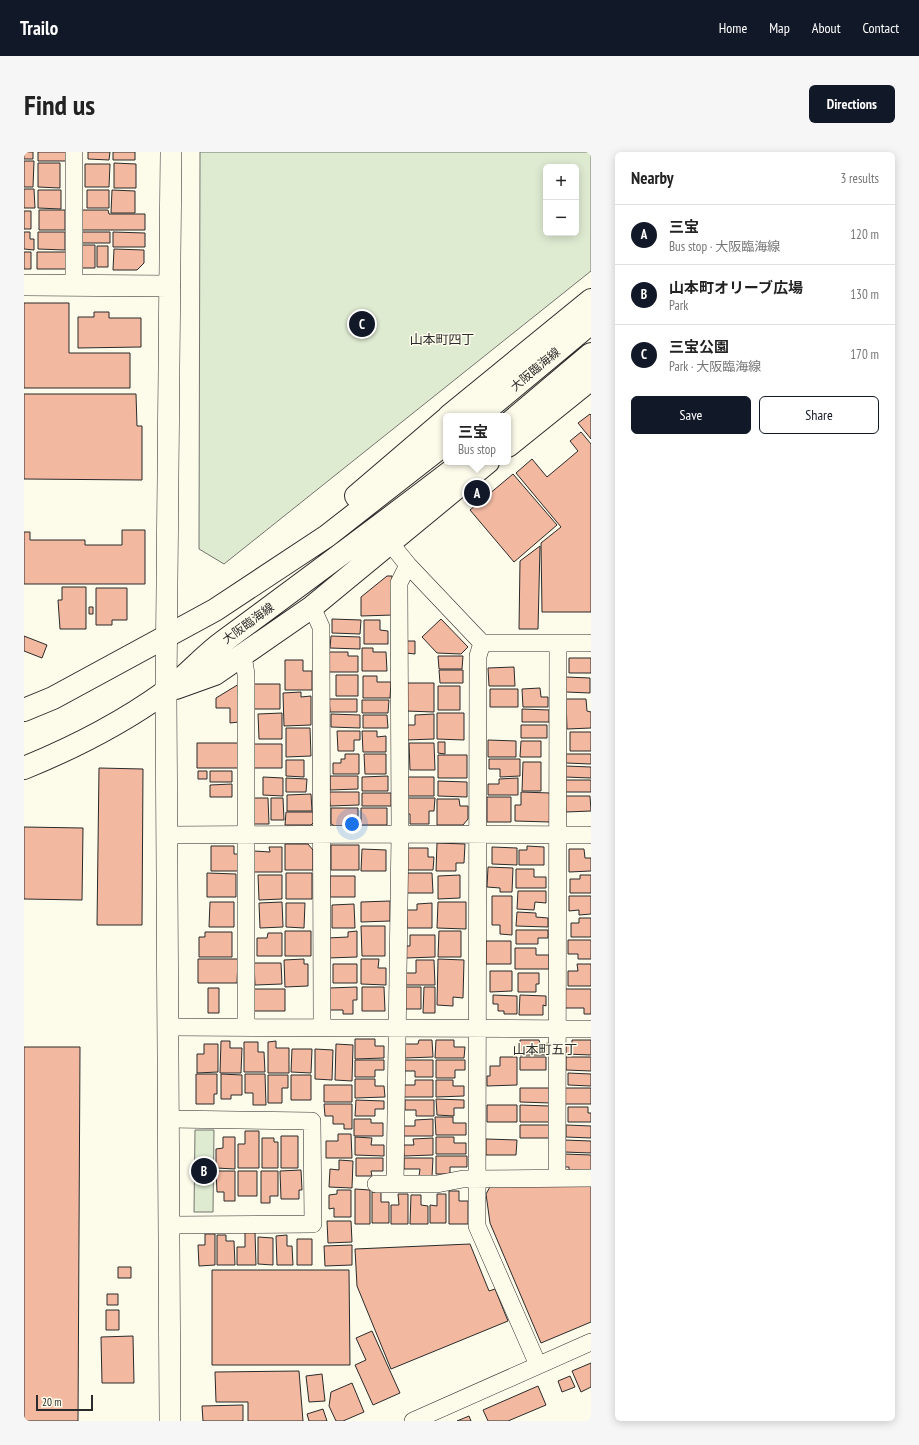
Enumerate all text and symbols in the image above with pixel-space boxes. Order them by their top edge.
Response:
text: Trailo [20,16,58,40]
text: Home [719,19,747,37]
text: Map [769,19,790,37]
text: About [812,19,841,37]
text: Contact [863,19,899,37]
button: Directions [809,85,895,123]
text: Find us [24,86,95,123]
map controls [543,164,579,236]
button: + [543,164,579,200]
text: Nearby [631,167,674,189]
text: 3 results [840,170,879,187]
button: − [543,200,579,236]
text: 三宝 [669,217,699,236]
text: A [641,226,647,243]
text: 120 m [850,226,879,243]
text: Bus stop · 大阪臨海線 [669,238,780,255]
text: 山本町オリーブ広場 [669,278,803,297]
text: B [641,286,647,303]
text: 130 m [850,286,879,303]
text: Park [669,297,688,314]
pin: C [349,309,375,339]
district label: 山本町四丁 [409,331,475,348]
text: 三宝公園 [669,337,729,356]
street label: 大阪臨海線 [507,344,563,394]
text: C [641,346,647,363]
text: 170 m [850,346,879,363]
text: Park · 大阪臨海線 [669,358,761,375]
button: Save [631,396,751,434]
button: Share [759,396,879,434]
popup [443,413,511,465]
text: 三宝 [458,422,488,441]
text: Bus stop [458,441,496,458]
pin: A [464,478,490,508]
street label: 大阪臨海線 [219,599,277,647]
your location [342,814,362,834]
district label: 山本町五丁 [512,1041,578,1058]
pin: B [191,1156,217,1186]
scale bar [36,1393,93,1412]
text: 20 m [42,1395,61,1409]

